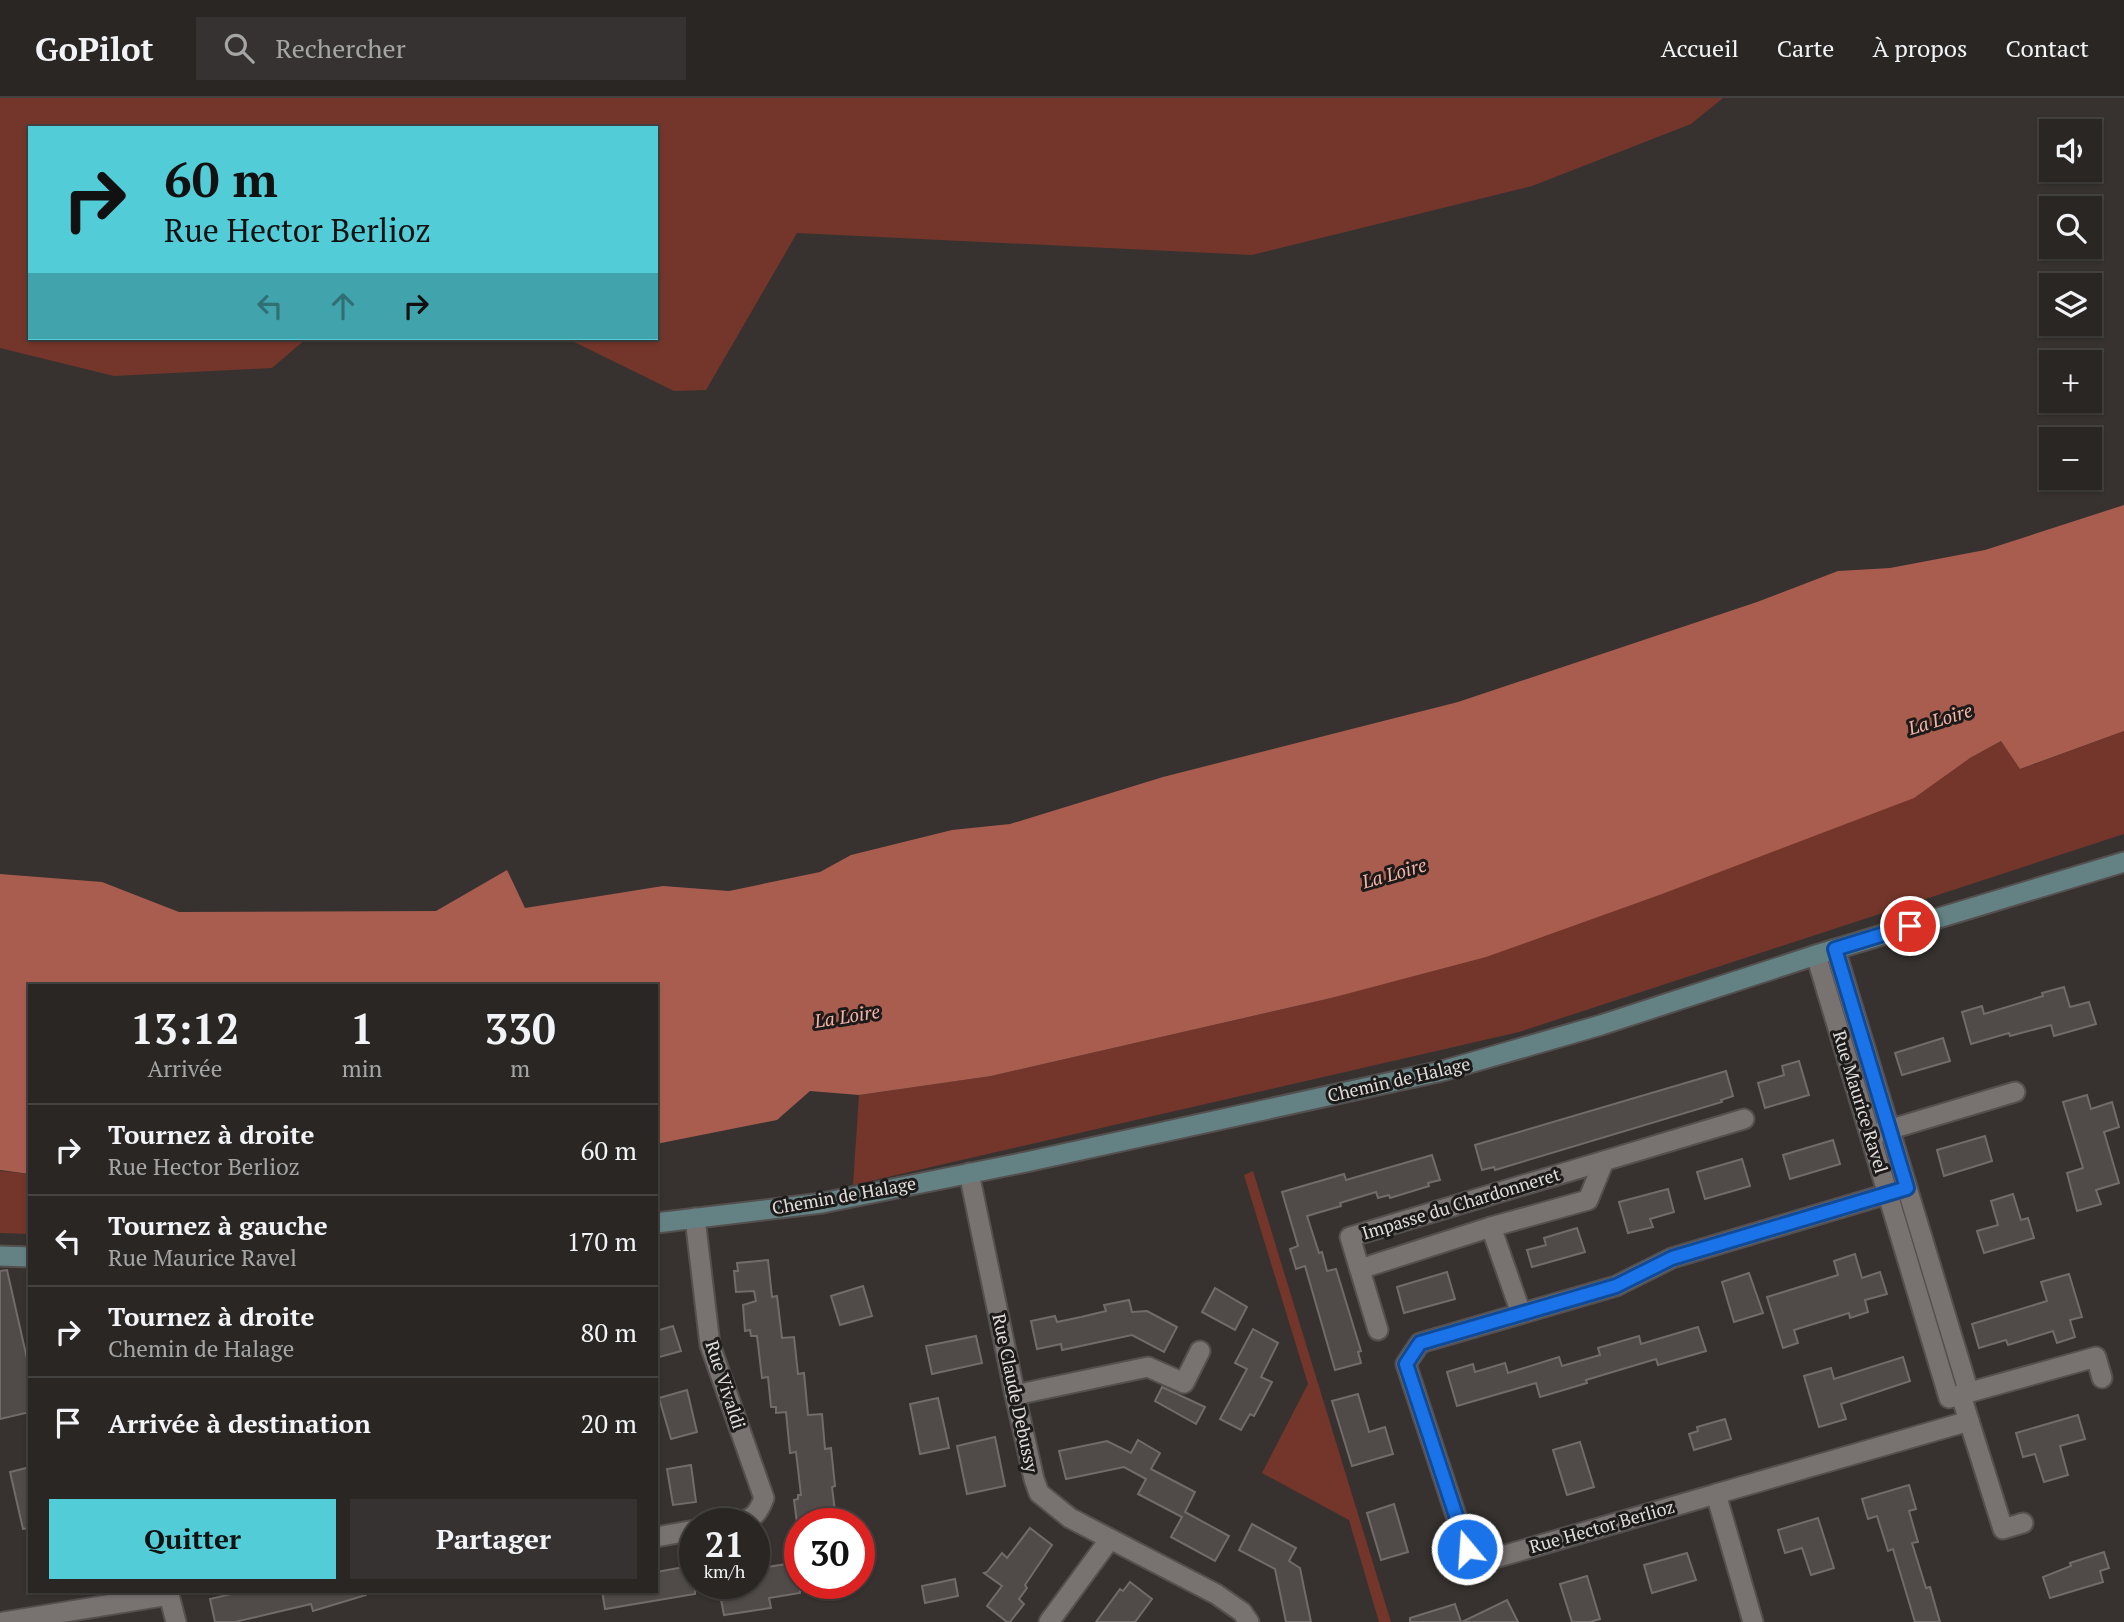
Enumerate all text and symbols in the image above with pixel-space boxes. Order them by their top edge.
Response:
search box [196,17,686,80]
text: GoPilot [35,27,154,70]
icon: search [220,29,258,67]
text: Rechercher [276,31,406,65]
text: Accueil [1661,32,1739,64]
text: Carte [1777,32,1834,64]
text: À propos [1872,32,1968,64]
text: Contact [2006,32,2089,64]
map controls [2039,119,2102,490]
button: sound [2039,119,2102,182]
text: 60 m [164,146,278,211]
icon: right [49,154,140,245]
button: search [2039,196,2102,259]
text: Rue Hector Berlioz [164,209,431,251]
button: layers [2039,273,2102,336]
icon: left [251,287,289,325]
icon: ahead [324,287,362,325]
icon: right [397,287,435,325]
button: + [2039,350,2102,413]
button: − [2039,427,2102,490]
water label: La Loire [1904,697,1975,740]
water label: La Loire [1358,851,1429,894]
pin [1880,896,1940,956]
icon: arrive [1891,907,1929,945]
water label: La Loire [811,998,882,1033]
text: 13:12 [130,1000,240,1056]
text: 1 [350,1000,374,1056]
text: 330 [485,1000,556,1056]
street label: Rue Maurice Ravel [1828,1027,1894,1176]
street label: Chemin de Halage [1325,1051,1473,1107]
text: Arrivée [148,1053,222,1084]
text: min [342,1053,382,1084]
text: m [510,1053,530,1084]
text: Tournez à droite [108,1117,314,1151]
icon: right [49,1131,87,1169]
text: 60 m [581,1133,637,1167]
text: Rue Hector Berlioz [108,1151,300,1182]
street label: Impasse du Chardonneret [1359,1161,1563,1245]
street label: Chemin de Halage [770,1171,918,1219]
text: Tournez à gauche [108,1208,328,1242]
icon: left [49,1222,87,1260]
text: 170 m [567,1224,637,1258]
text: Rue Maurice Ravel [108,1242,297,1273]
text: Tournez à droite [108,1299,314,1333]
street label: Rue Claude Debussy [987,1311,1045,1475]
icon: right [49,1313,87,1351]
text: 80 m [581,1315,637,1349]
text: Chemin de Halage [108,1333,294,1364]
street label: Rue Vivaldi [700,1337,751,1432]
icon: arrive [49,1404,87,1442]
text: Arrivée à destination [108,1406,371,1440]
text: 20 m [581,1406,637,1440]
street label: Rue Hector Berlioz [1526,1494,1677,1558]
button: Quitter [49,1499,336,1579]
button: Partager [350,1499,637,1579]
speed limit sign: 30 [784,1508,875,1599]
position arrow [1430,1512,1504,1586]
text: 21 [705,1521,744,1567]
text: km/h [704,1559,745,1583]

